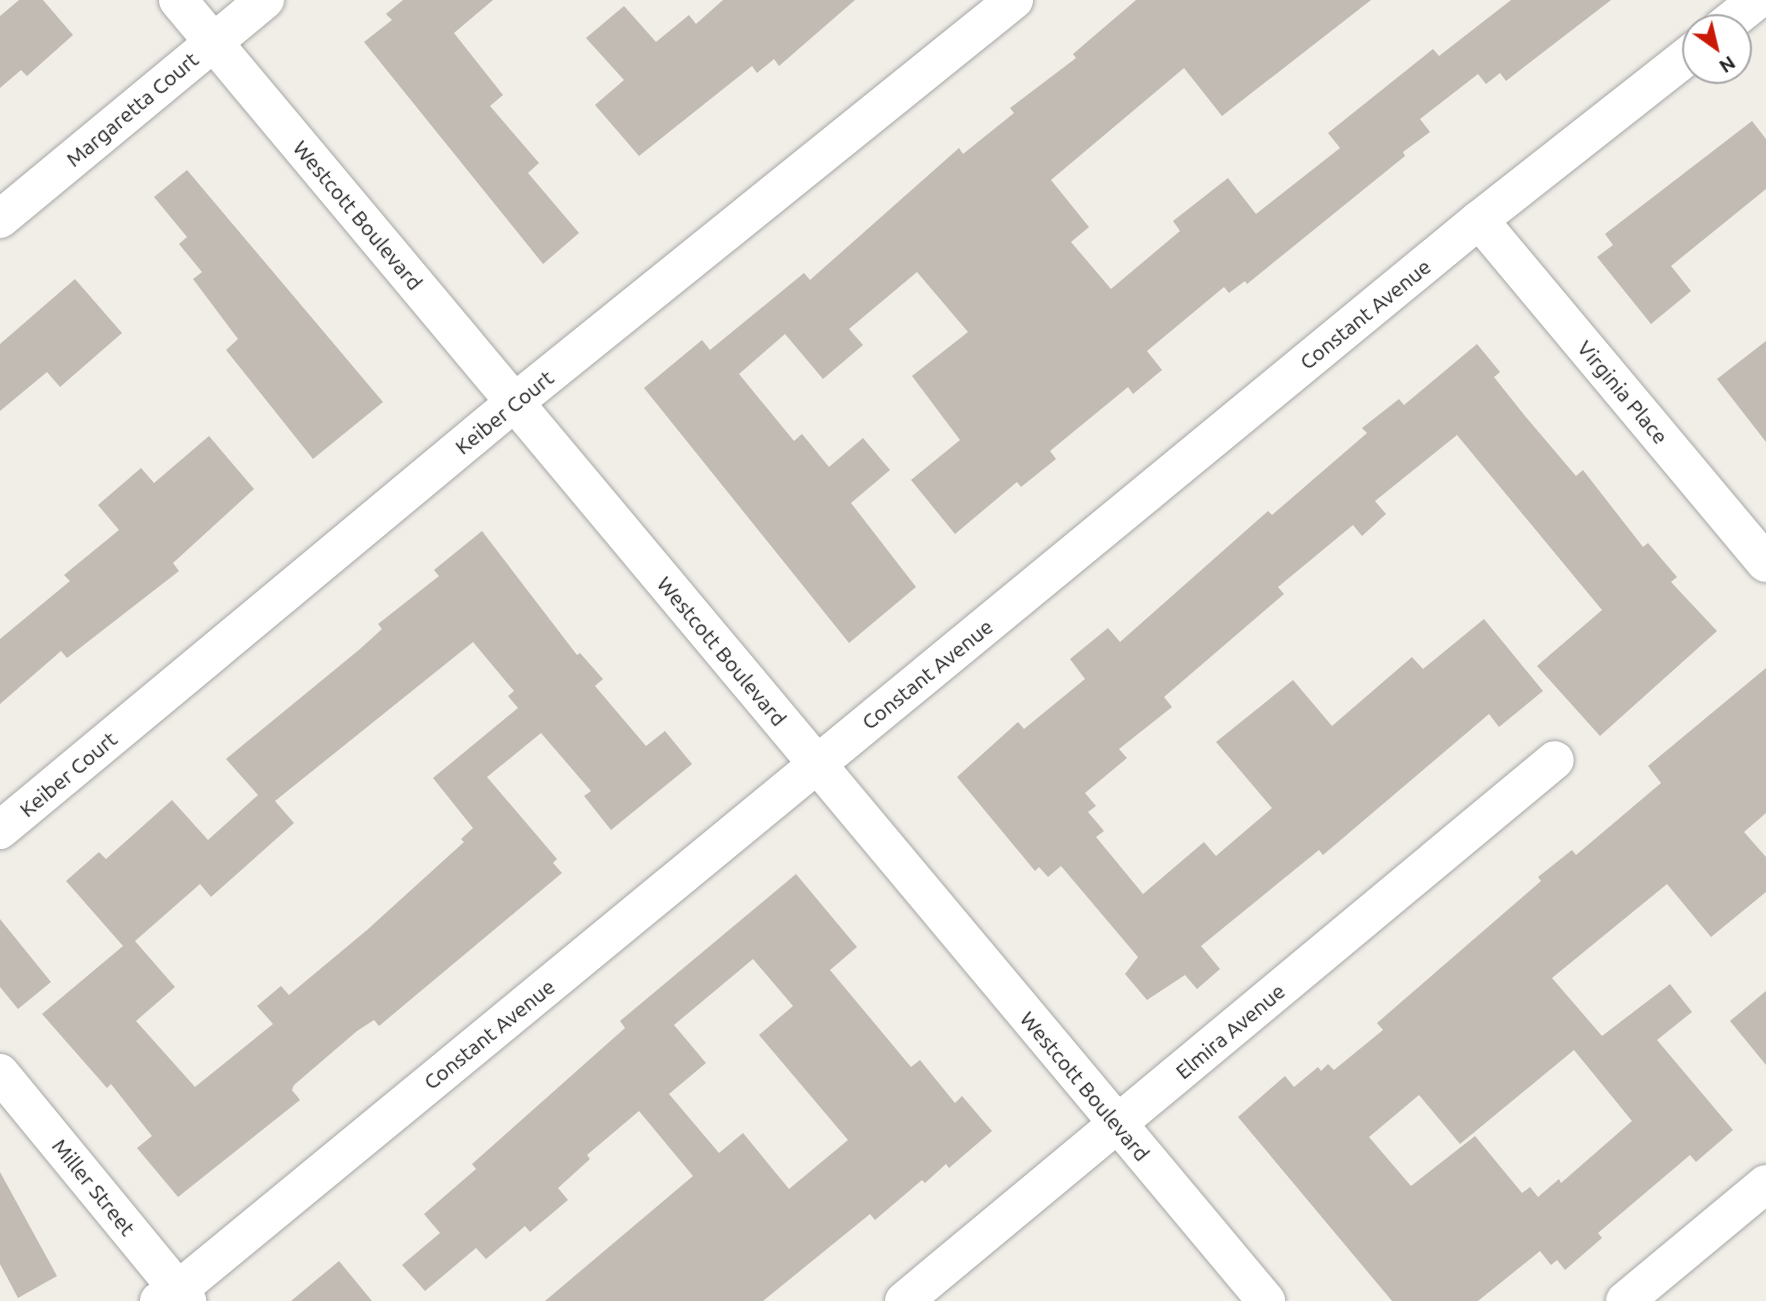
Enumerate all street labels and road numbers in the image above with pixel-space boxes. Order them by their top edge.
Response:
street label: Margaretta Court [61,46,203,172]
street label: Westcott Boulevard [288,135,428,295]
street label: Constant Avenue [1294,254,1436,374]
street label: Virginia Place [1572,335,1674,449]
street label: Keiber Court [450,365,558,459]
street label: Westcott Boulevard [652,571,792,731]
street label: Constant Avenue [856,614,998,734]
street label: Keiber Court [14,726,122,822]
street label: Constant Avenue [418,974,560,1094]
street label: Elmira Avenue [1170,978,1290,1084]
street label: Westcott Boulevard [1015,1006,1155,1166]
street label: Miller Street [47,1133,141,1241]

